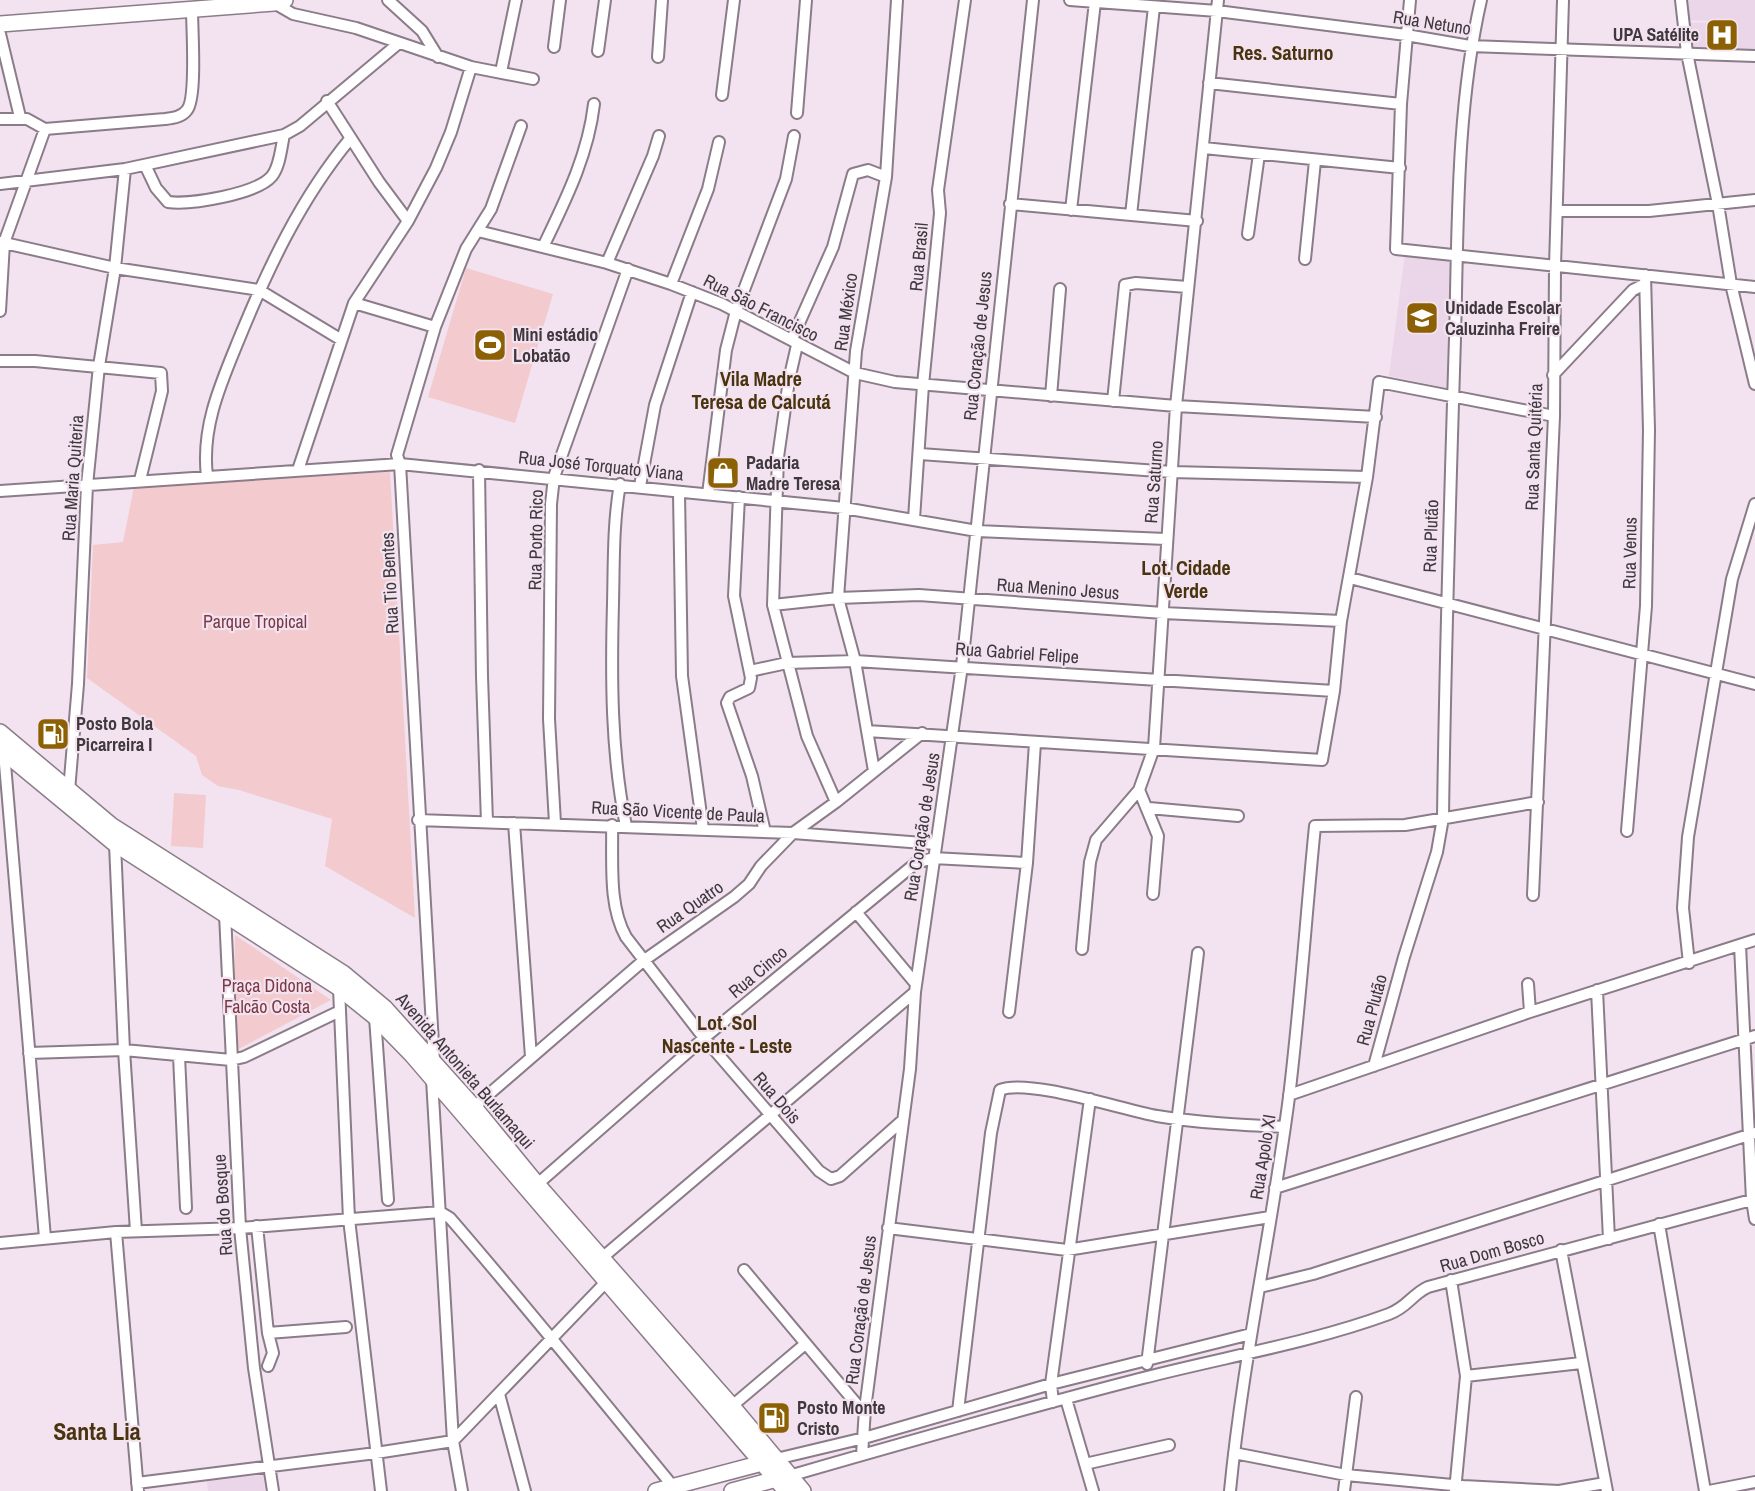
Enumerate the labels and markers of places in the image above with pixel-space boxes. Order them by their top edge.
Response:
hospital icon: UPA Satélite [1704,17,1740,53]
place label: UPA Satélite [1613,22,1699,47]
place label: Unidade Escolar Caluzinha Freire [1445,295,1561,341]
school or university icon: Unidade Escolar Caluzinha Freire [1404,300,1440,336]
place label: Mini estádio Lobatão [513,322,598,368]
sports icon: Mini estádio Lobatão [472,327,508,363]
place label: Padaria Madre Teresa [746,450,841,496]
shop icon: Padaria Madre Teresa [705,455,741,491]
place label: Posto Bola Picarreira I [76,711,154,757]
fuel station icon: Posto Bola Picarreira I [35,716,71,752]
place label: Posto Monte Cristo [797,1395,886,1441]
fuel station icon: Posto Monte Cristo [756,1400,792,1436]

